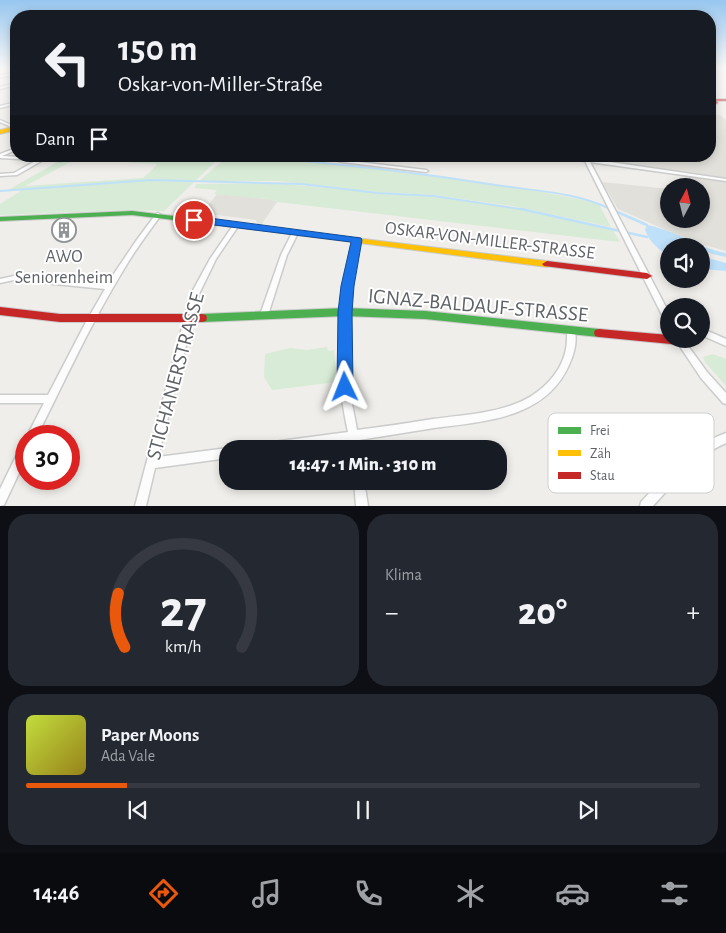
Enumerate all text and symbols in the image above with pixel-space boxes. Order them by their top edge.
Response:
icon: left [35,30,100,95]
text: 150 m [118,32,198,67]
text: Oskar-von-Miller-Straße [118,73,323,95]
icon: arrive [85,125,113,153]
text: Dann [35,130,75,149]
north arrow [660,178,710,228]
map controls [660,178,710,348]
pin [173,199,215,241]
icon: arrive [180,206,208,234]
building icon: AWO Seniorenheim [51,217,77,243]
street label: OSKAR-VON-MILLER-STRASSE [384,219,596,263]
button: sound [660,238,710,288]
place label: AWO Seniorenheim [15,248,113,287]
street label: IGNAZ-BALDAUF-STRASSE [367,285,589,326]
street label: STICHANERSTRASSE [143,290,208,462]
button: search [660,298,710,348]
position arrow [318,360,370,412]
legend [548,413,714,493]
text: Frei [590,424,610,438]
speed limit sign: 30 [15,425,80,490]
text: Zäh [590,447,611,461]
text: 14:47 · 1 Min. · 310 m [290,455,436,474]
text: Stau [590,469,615,483]
text: Klima [385,567,422,583]
text: 27 [160,584,207,636]
text: 20° [518,594,567,632]
text: − [385,599,398,627]
text: + [687,599,700,627]
text: km/h [165,638,202,656]
text: Paper Moons [101,726,199,745]
text: Ada Vale [101,748,155,764]
icon: previous [124,796,152,824]
icon: pause [349,796,377,824]
icon: next [574,796,602,824]
icon: directions [146,876,181,911]
icon: music [249,876,284,911]
icon: phone [351,876,386,911]
icon: climate [453,876,488,911]
icon: car [555,876,590,911]
icon: filters [657,876,692,911]
text: 14:46 [34,882,79,904]

